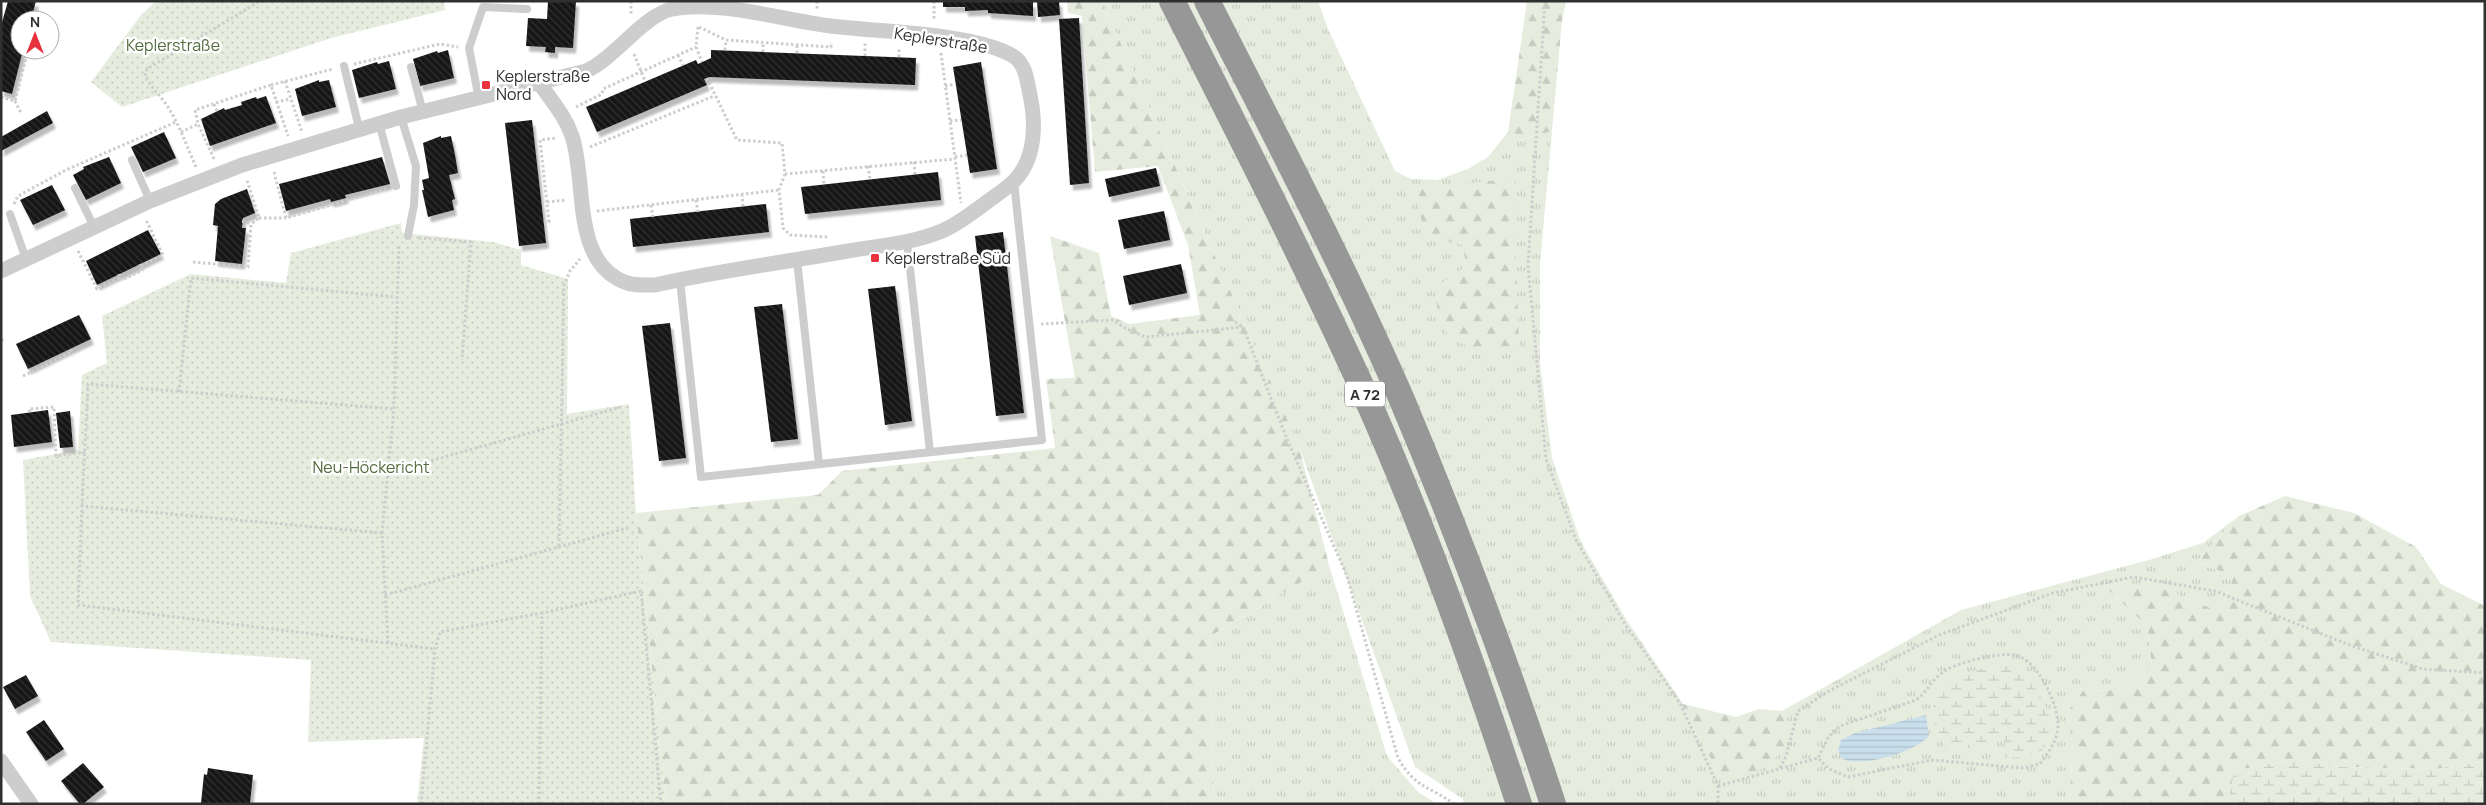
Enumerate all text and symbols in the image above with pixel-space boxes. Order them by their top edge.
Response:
north arrow [10,10,60,60]
text: N [30,12,40,31]
street label: Keplerstraße [893,22,989,58]
park label: Keplerstraße [126,34,220,56]
place label: Keplerstraße Nord [496,65,590,105]
marker: Keplerstraße Nord [480,79,492,91]
place label: Keplerstraße Süd [885,247,1011,269]
marker: Keplerstraße Süd [869,252,881,264]
road number: A 72 [1345,382,1385,406]
park label: Neu-Höckericht [312,456,430,478]

